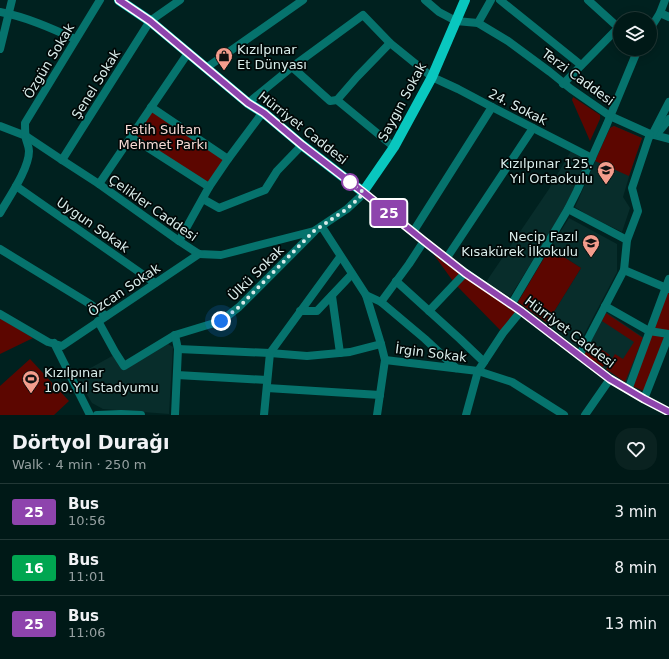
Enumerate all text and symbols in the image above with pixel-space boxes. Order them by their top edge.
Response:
map controls [613,12,657,56]
button: layers [613,12,657,56]
street label: Özgün Sokak [20,20,78,101]
place label: Kızılpınar Et Dünyası [237,42,307,72]
street label: Terzi Caddesi [538,45,617,108]
street label: Şenel Sokak [69,46,124,122]
shop icon: Kızılpınar Et Dünyası [214,46,234,71]
street label: Saygın Sokak [375,60,429,144]
street label: 24. Sokak [486,86,550,128]
street label: Hürriyet Caddesi [255,89,351,167]
park label: Fatih Sultan Mehmet Parkı [118,122,208,152]
place label: Kızılpınar 125. Yıl Ortaokulu [500,156,593,186]
school or university icon: Kızılpınar 125. Yıl Ortaokulu [596,160,616,185]
street label: Çelikler Caddesi [106,172,200,244]
unlabelled marker [341,173,359,191]
street label: Uygun Sokak [54,194,133,256]
line badge: 25 [371,200,407,226]
text: 25 [379,205,399,221]
place label: Necip Fazıl Kısakürek İlkokulu [461,229,578,259]
school or university icon: Necip Fazıl Kısakürek İlkokulu [581,233,601,258]
street label: Ülkü Sokak [225,241,287,304]
street label: Özcan Sokak [85,259,163,320]
street label: Hürriyet Caddesi [522,293,618,371]
your location [211,311,231,331]
street label: İrgin Sokak [394,341,468,365]
place label: Kızılpınar 100.Yıl Stadyumu [44,365,159,395]
sports icon: Kızılpınar 100.Yıl Stadyumu [21,369,41,394]
button: heart [615,428,657,470]
text: Dörtyol Durağı [12,431,169,453]
text: Walk · 4 min · 250 m [12,457,146,472]
text: Bus [68,495,99,513]
text: 3 min [614,503,657,521]
text: 25 [24,504,44,520]
text: 10:56 [68,513,105,528]
text: Bus [68,551,99,569]
text: 8 min [614,559,657,577]
text: 16 [24,560,44,576]
text: 11:01 [68,569,105,584]
text: Bus [68,607,99,625]
text: 13 min [605,615,657,633]
text: 25 [24,616,44,632]
text: 11:06 [68,625,105,640]

